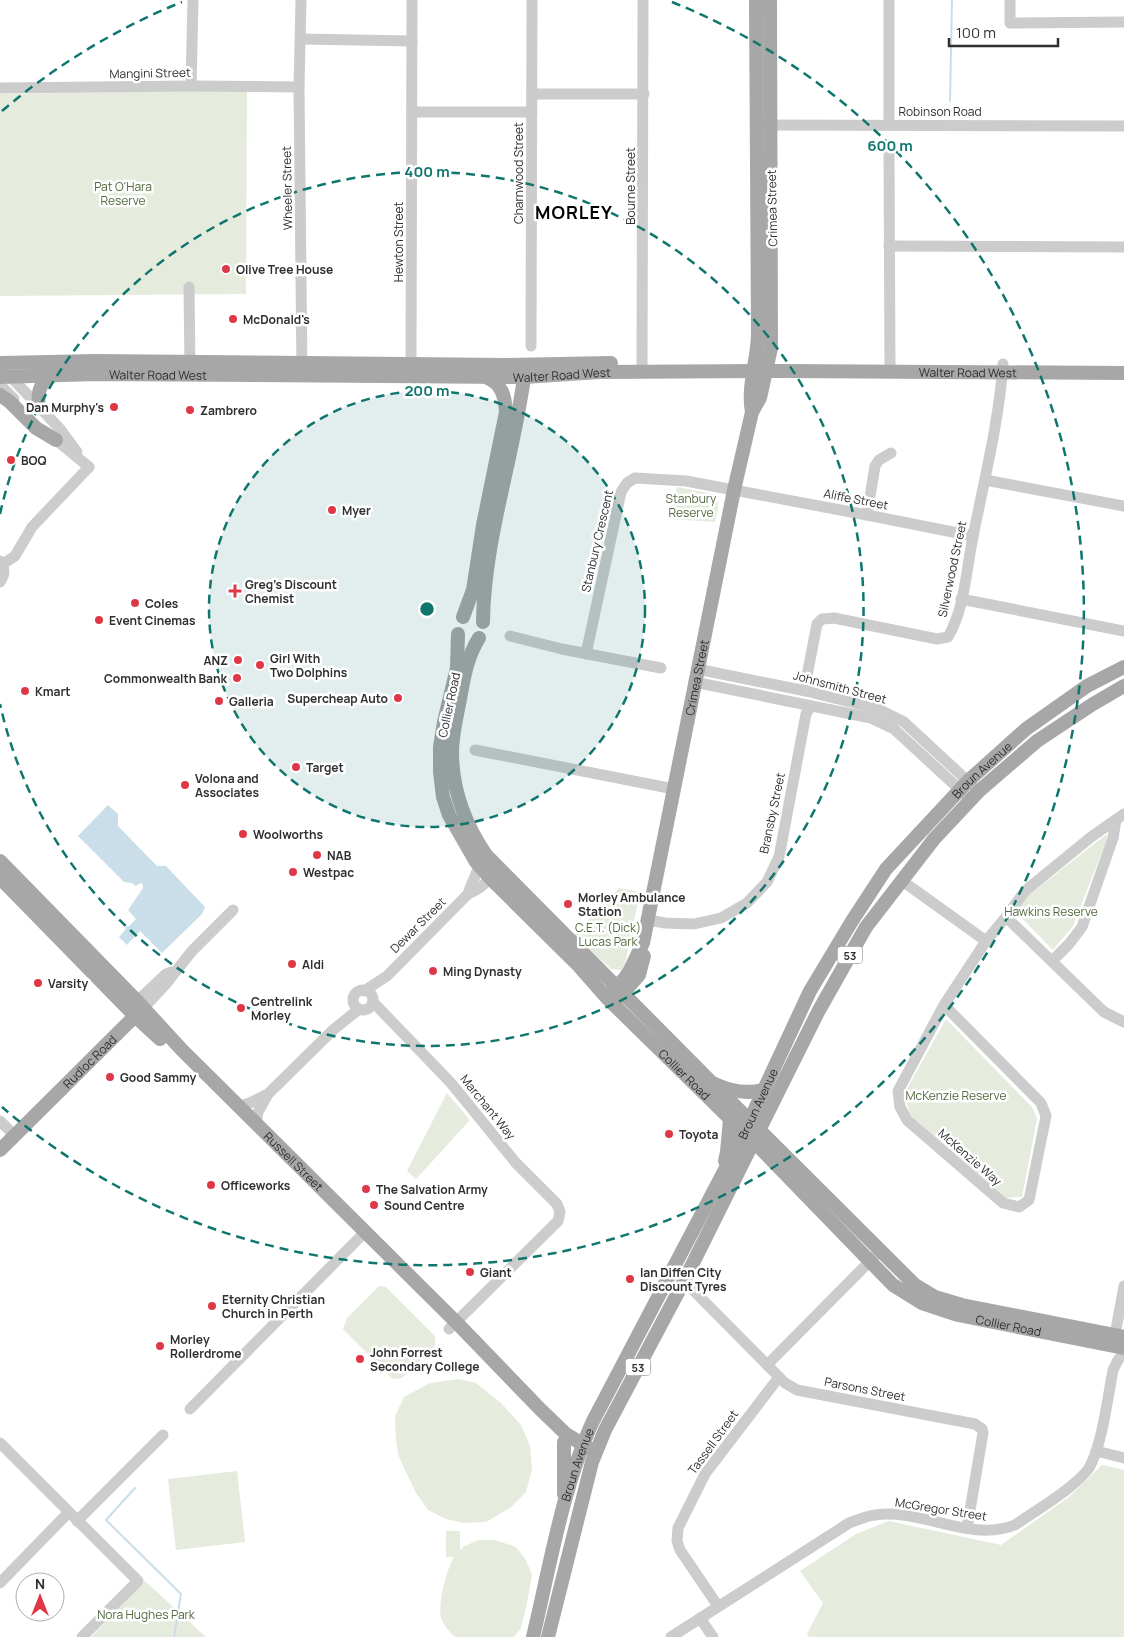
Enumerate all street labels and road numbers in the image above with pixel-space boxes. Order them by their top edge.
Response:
street label: Mangini Street [109,64,191,82]
street label: Robinson Road [898,103,982,120]
street label: Charnwood Street [510,122,527,224]
street label: Wheeler Street [278,146,296,230]
street label: Bourne Street [622,147,639,225]
street label: Crimea Street [763,169,781,247]
street label: Hewton Street [390,201,407,282]
street label: Walter Road West [513,363,611,386]
street label: Walter Road West [919,363,1017,381]
street label: Walter Road West [109,366,207,383]
street label: Aliffe Street [822,484,890,514]
street label: Stanbury Crescent [577,488,617,594]
street label: Silverwood Street [933,519,971,619]
street label: Crimea Street [680,638,712,717]
street label: Johnsmith Street [792,666,889,708]
street label: Collier Road [434,671,464,739]
street label: Broun Avenue [948,737,1015,802]
street label: Bransby Street [755,771,789,855]
street label: Dewar Street [386,893,450,957]
road number: 53 [838,946,862,964]
street label: Rudloc Road [59,1031,120,1092]
street label: Collier Road [655,1045,714,1104]
street label: Broun Avenue [734,1065,781,1142]
street label: Marchant Way [457,1071,520,1144]
street label: McKenzie Way [935,1125,1006,1190]
street label: Russell Street [260,1128,328,1195]
street label: Collier Road [974,1310,1043,1340]
road number: 53 [626,1358,650,1375]
street label: Parsons Street [823,1373,907,1405]
street label: Tassell Street [684,1406,742,1478]
street label: Broun Avenue [557,1425,597,1503]
street label: McGregor Street [894,1493,988,1525]

